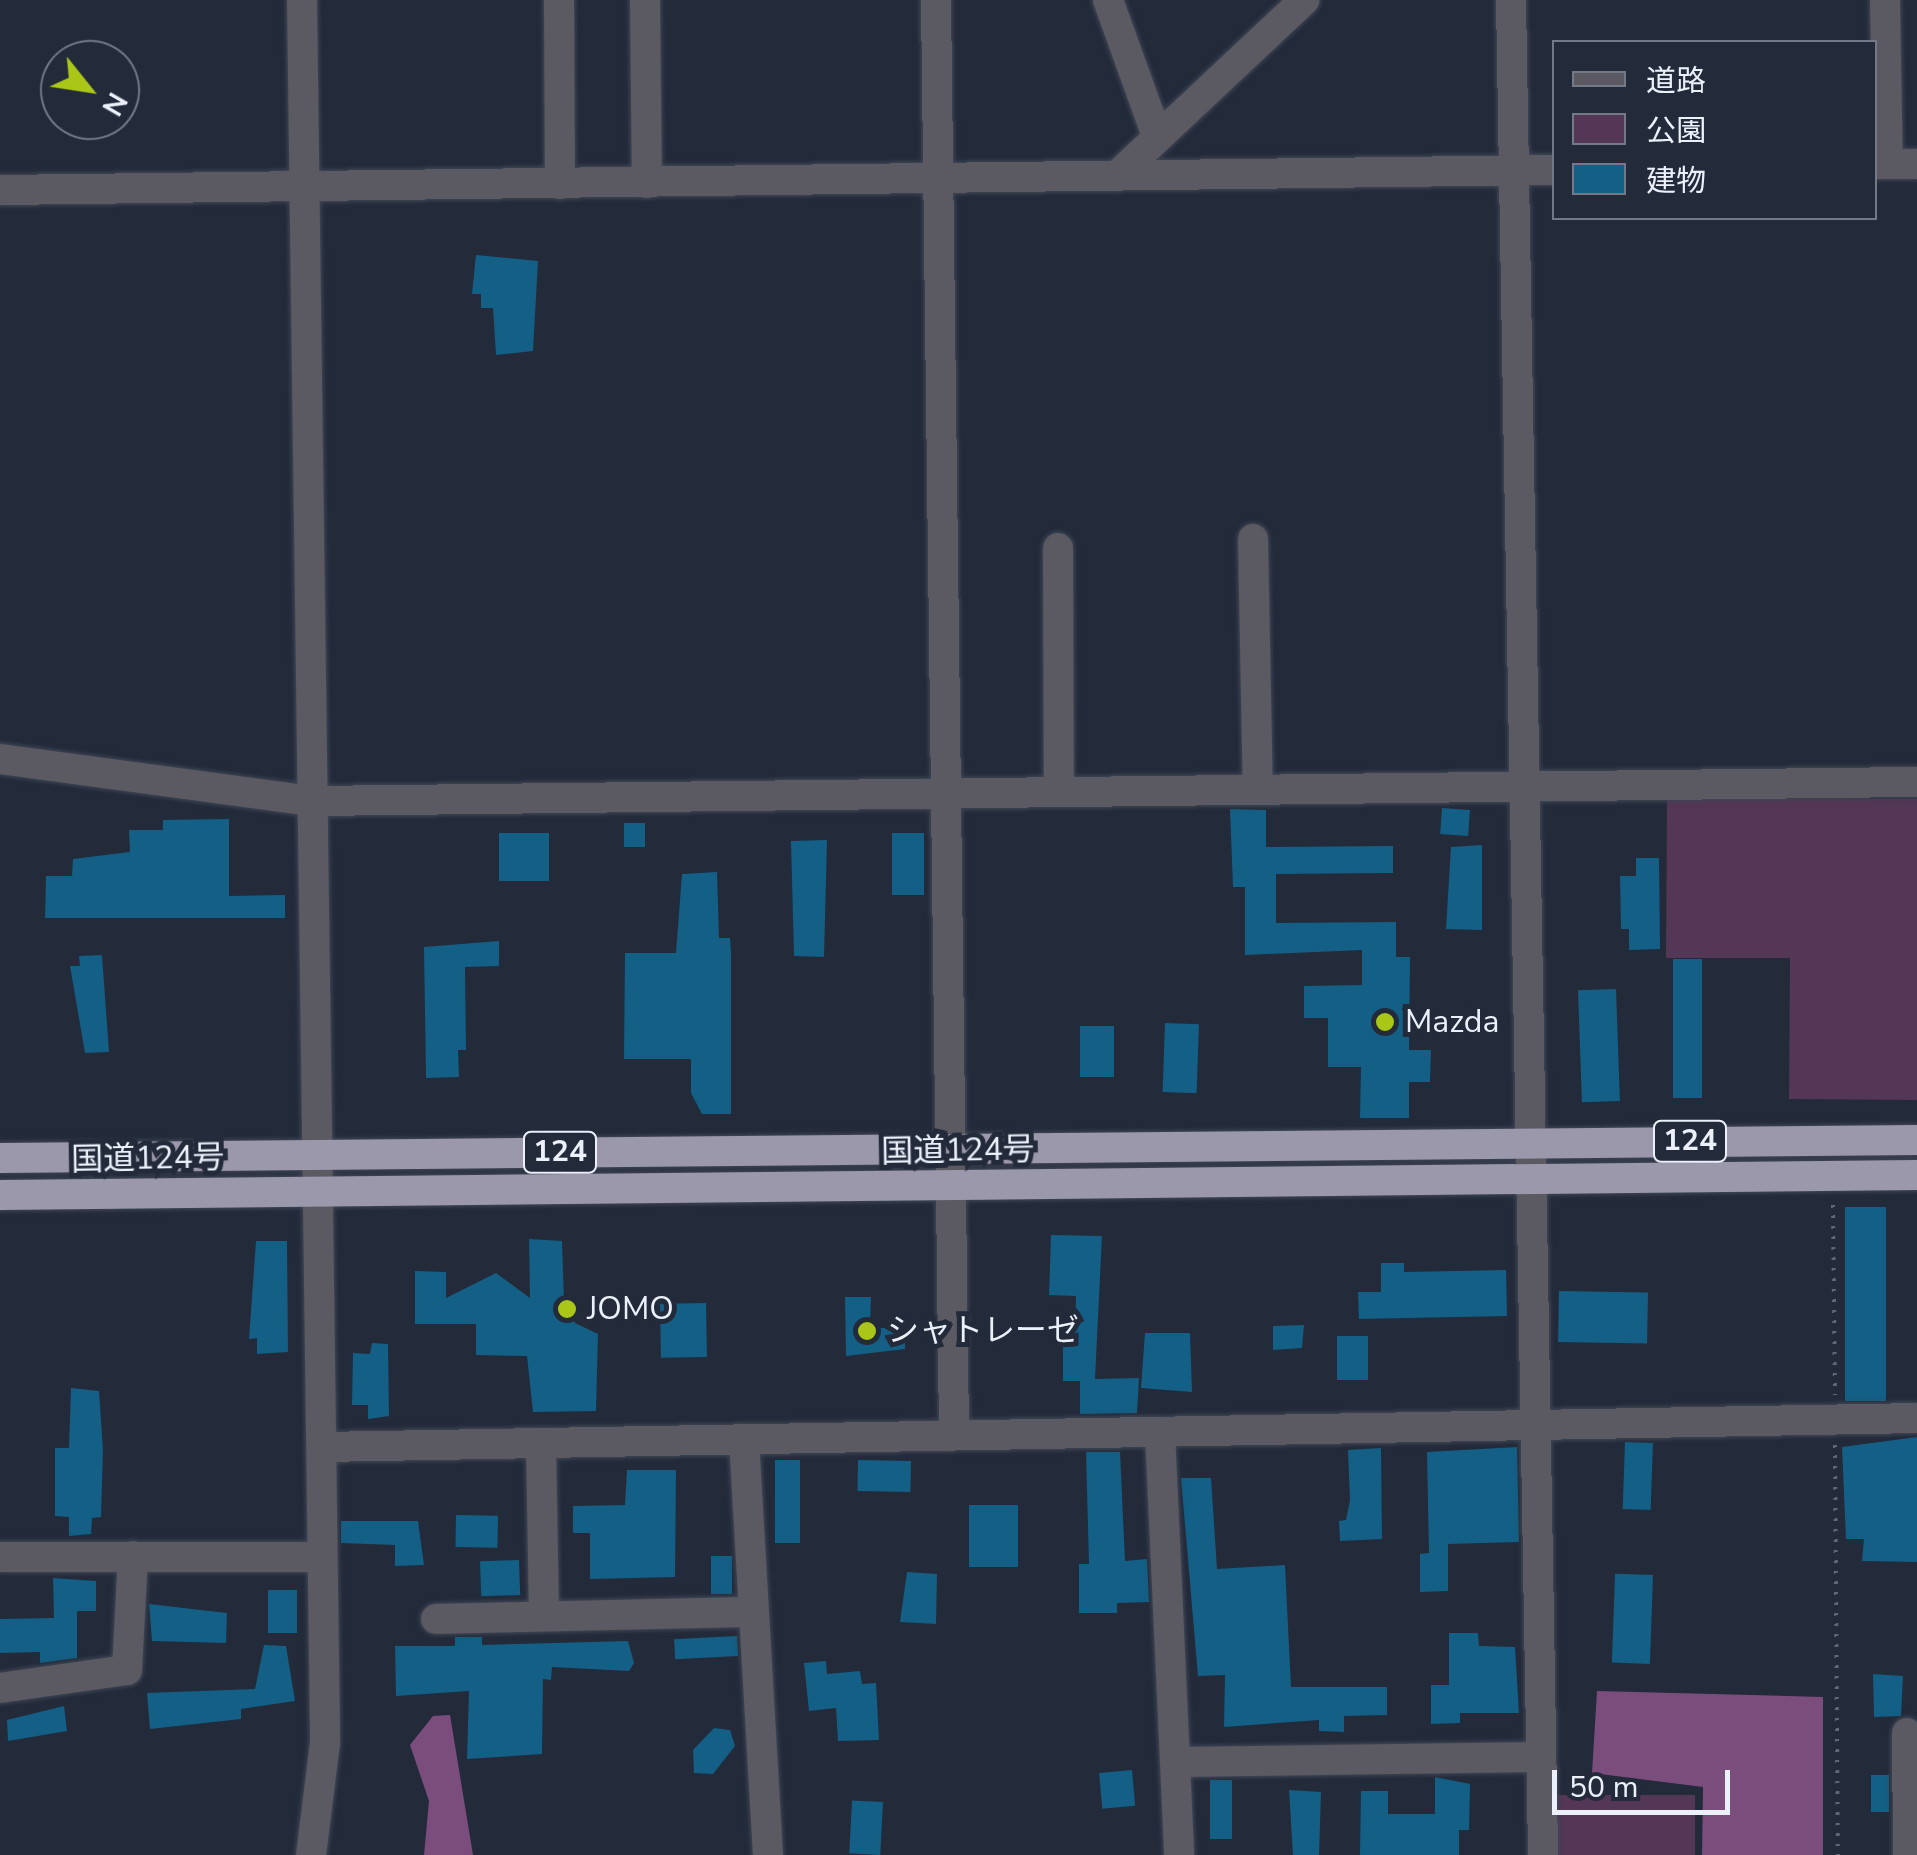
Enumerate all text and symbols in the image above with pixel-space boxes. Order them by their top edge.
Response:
north arrow [40,40,140,140]
legend [1552,40,1877,220]
text: 道路 [1646,61,1706,102]
text: N [93,85,136,123]
text: 公園 [1646,111,1706,152]
text: 建物 [1646,161,1706,202]
place label: Mazda [1405,1003,1499,1041]
marker: Mazda [1374,1011,1396,1033]
road number: 124 [1652,1116,1728,1166]
road number: 124 [522,1127,598,1177]
street label: 国道124号 [881,1130,1035,1172]
street label: 国道124号 [71,1138,225,1180]
place label: JOMO [587,1290,674,1328]
marker: JOMO [556,1298,578,1320]
place label: シャトレーゼ [887,1312,1079,1350]
marker: シャトレーゼ [856,1320,878,1342]
scale bar [1557,1750,1734,1812]
text: 50 m [1569,1767,1638,1808]

